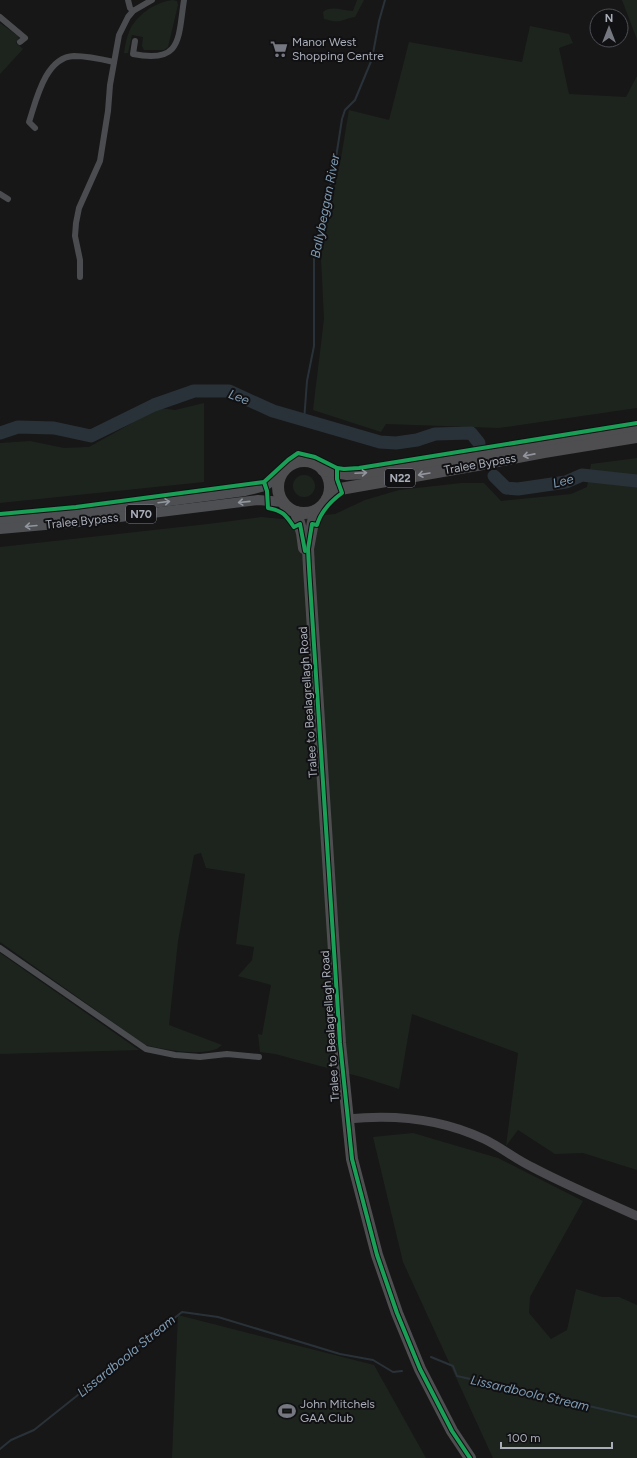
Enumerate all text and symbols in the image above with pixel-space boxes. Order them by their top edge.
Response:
north arrow [589,8,629,48]
text: N [605,12,613,25]
place label: Manor West Shopping Centre [292,35,384,63]
supermarket icon: Manor West Shopping Centre [269,39,289,59]
water label: Ballybeggan River [308,152,343,259]
water label: Lee [227,386,251,408]
street label: Tralee Bypass [443,451,518,477]
one-way arrow [523,451,536,459]
road number: N22 [385,469,415,487]
one-way arrow [354,470,367,477]
one-way arrow [418,470,431,478]
water label: Lee [551,471,575,491]
one-way arrow [157,498,170,506]
one-way arrow [238,498,251,505]
road number: N70 [126,505,156,523]
street label: Tralee Bypass [45,510,119,532]
one-way arrow [25,523,38,530]
street label: Tralee to Bealagrellagh Road [296,626,320,778]
street label: Tralee to Bealagrellagh Road [318,950,342,1102]
water label: Lissardboola Stream [74,1312,178,1400]
water label: Lissardboola Stream [469,1372,591,1414]
place label: John Mitchels GAA Club [300,1397,375,1425]
sports icon: John Mitchels GAA Club [277,1401,297,1421]
scale bar [501,1424,612,1450]
text: 100 m [507,1431,541,1445]

